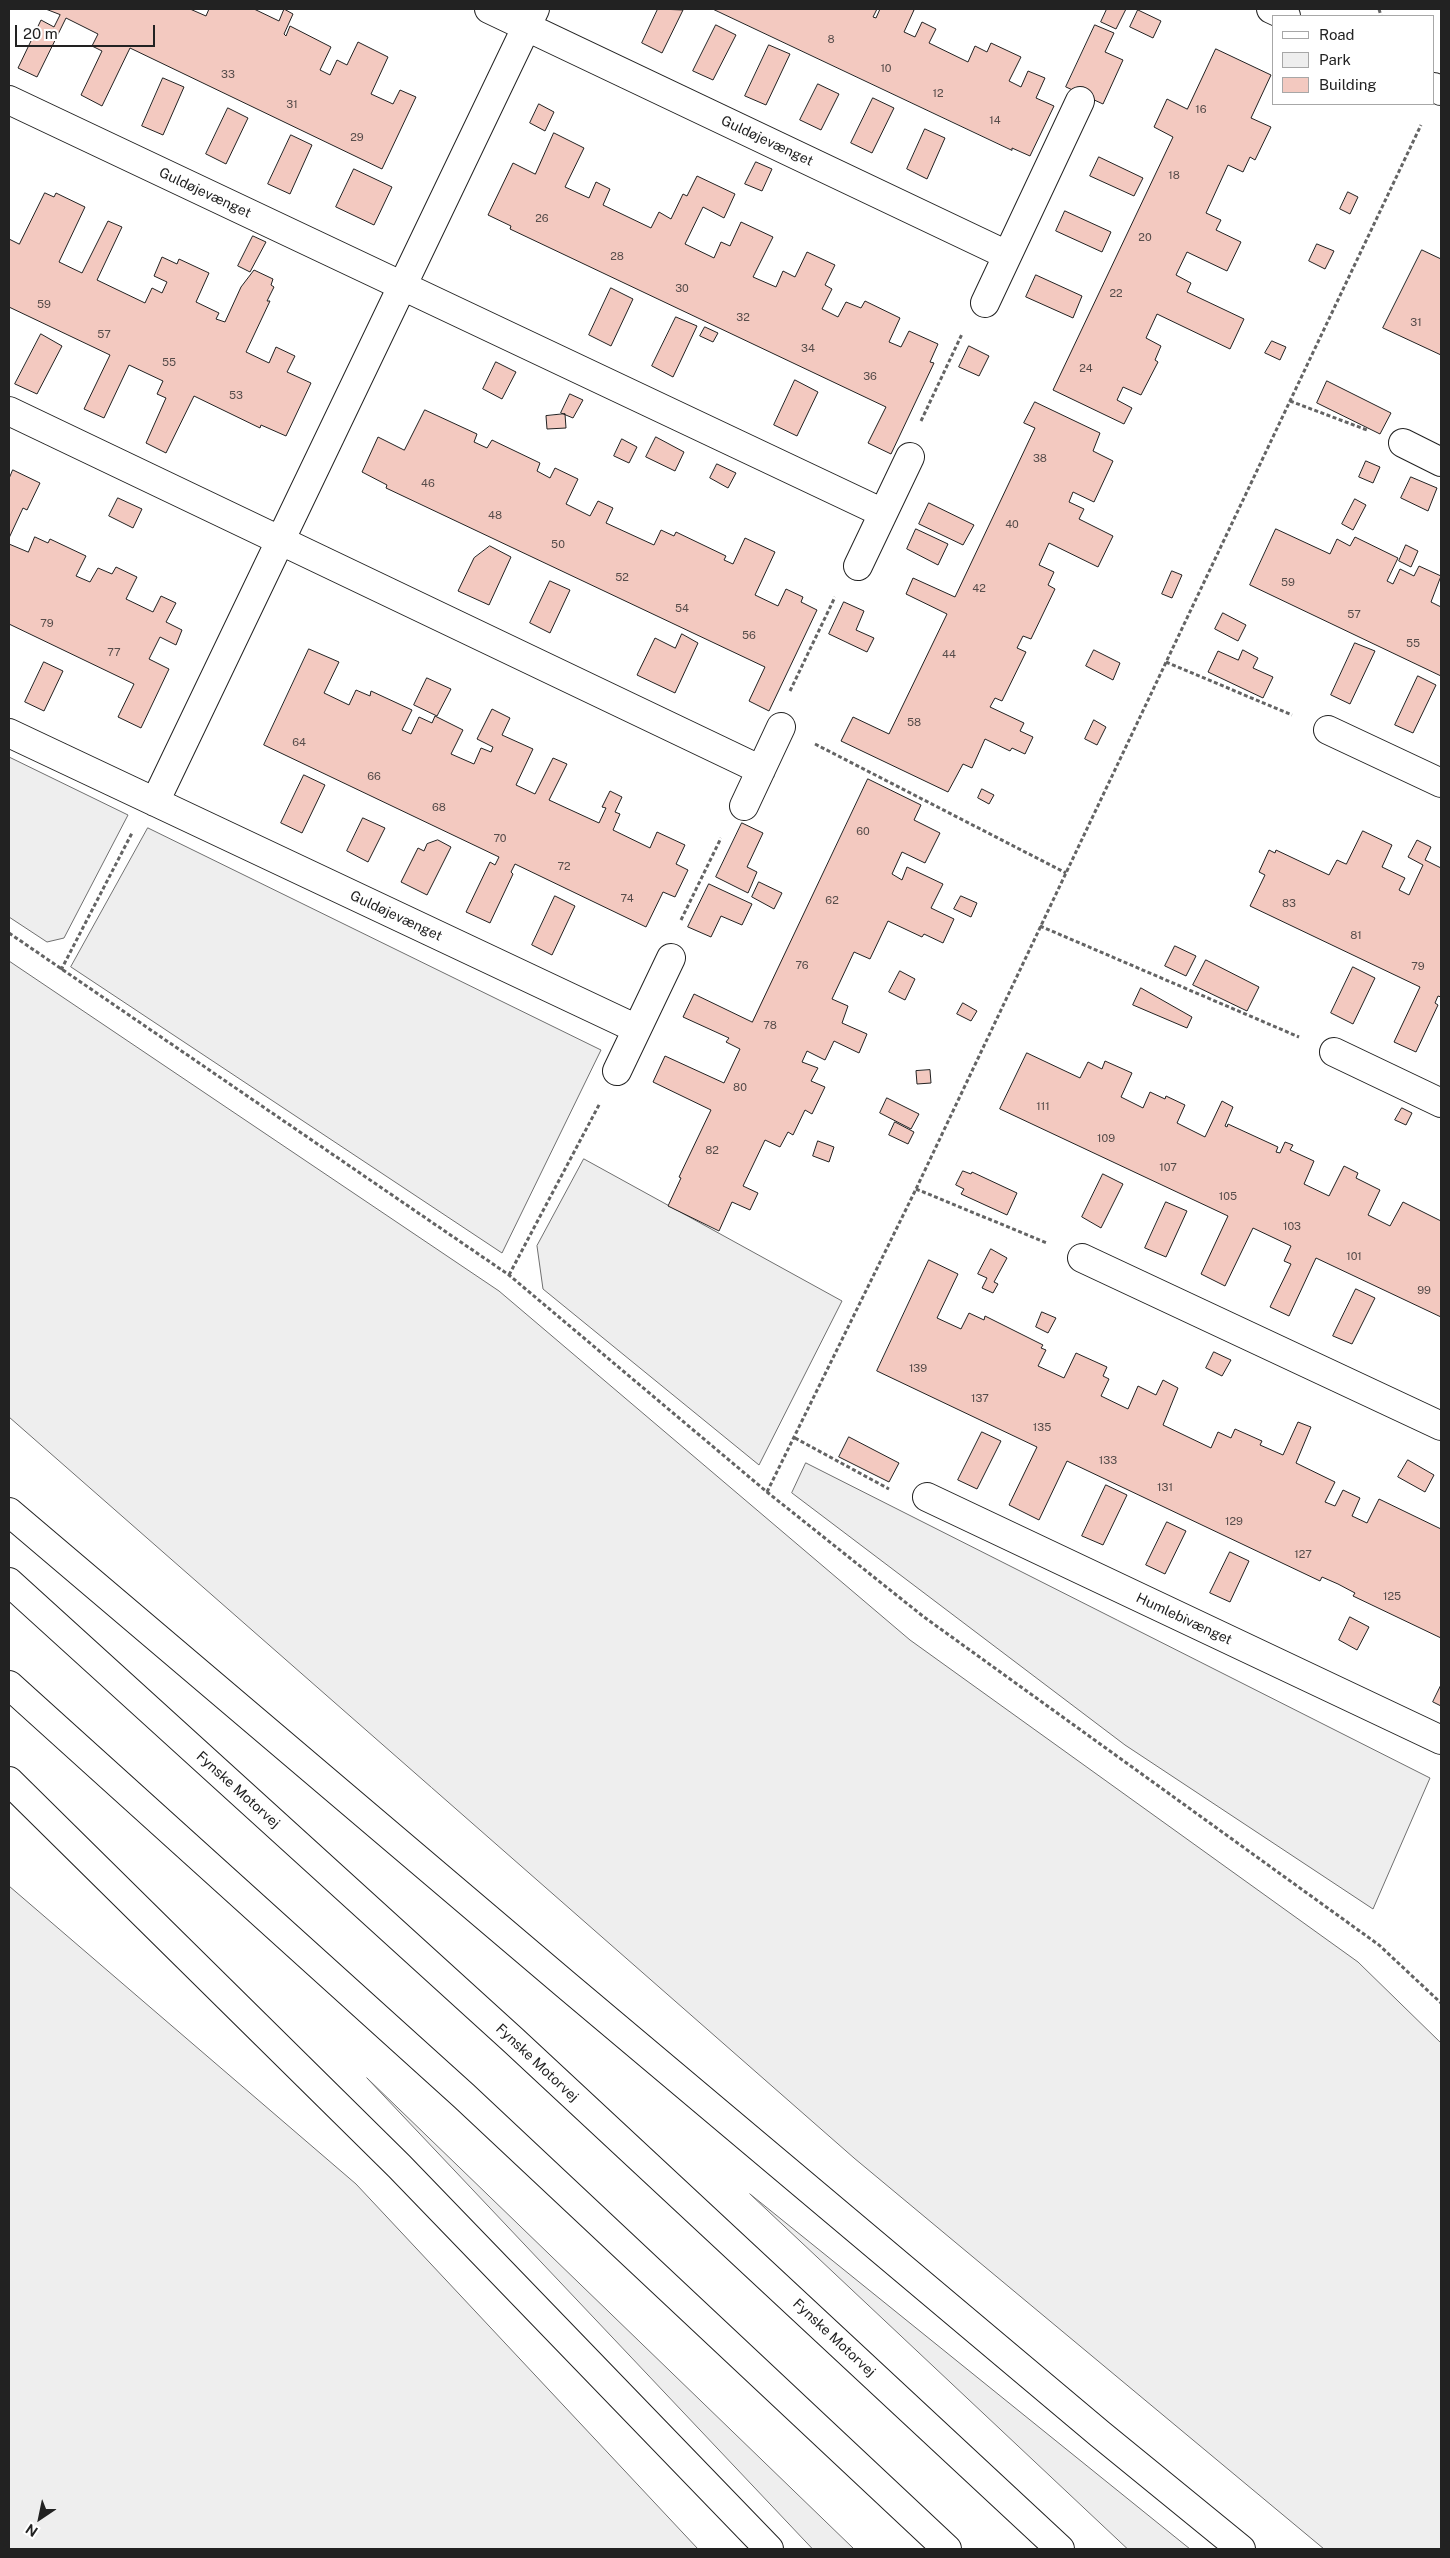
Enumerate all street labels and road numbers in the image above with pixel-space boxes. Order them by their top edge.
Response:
street label: Guldøjevænget [718,112,816,170]
street label: Guldøjevænget [156,164,254,222]
street label: Guldøjevænget [347,887,445,945]
street label: Humlebivænget [1133,1589,1235,1649]
street label: Fynske Motorvej [193,1748,283,1832]
street label: Fynske Motorvej [492,2020,582,2106]
street label: Fynske Motorvej [789,2295,879,2381]

